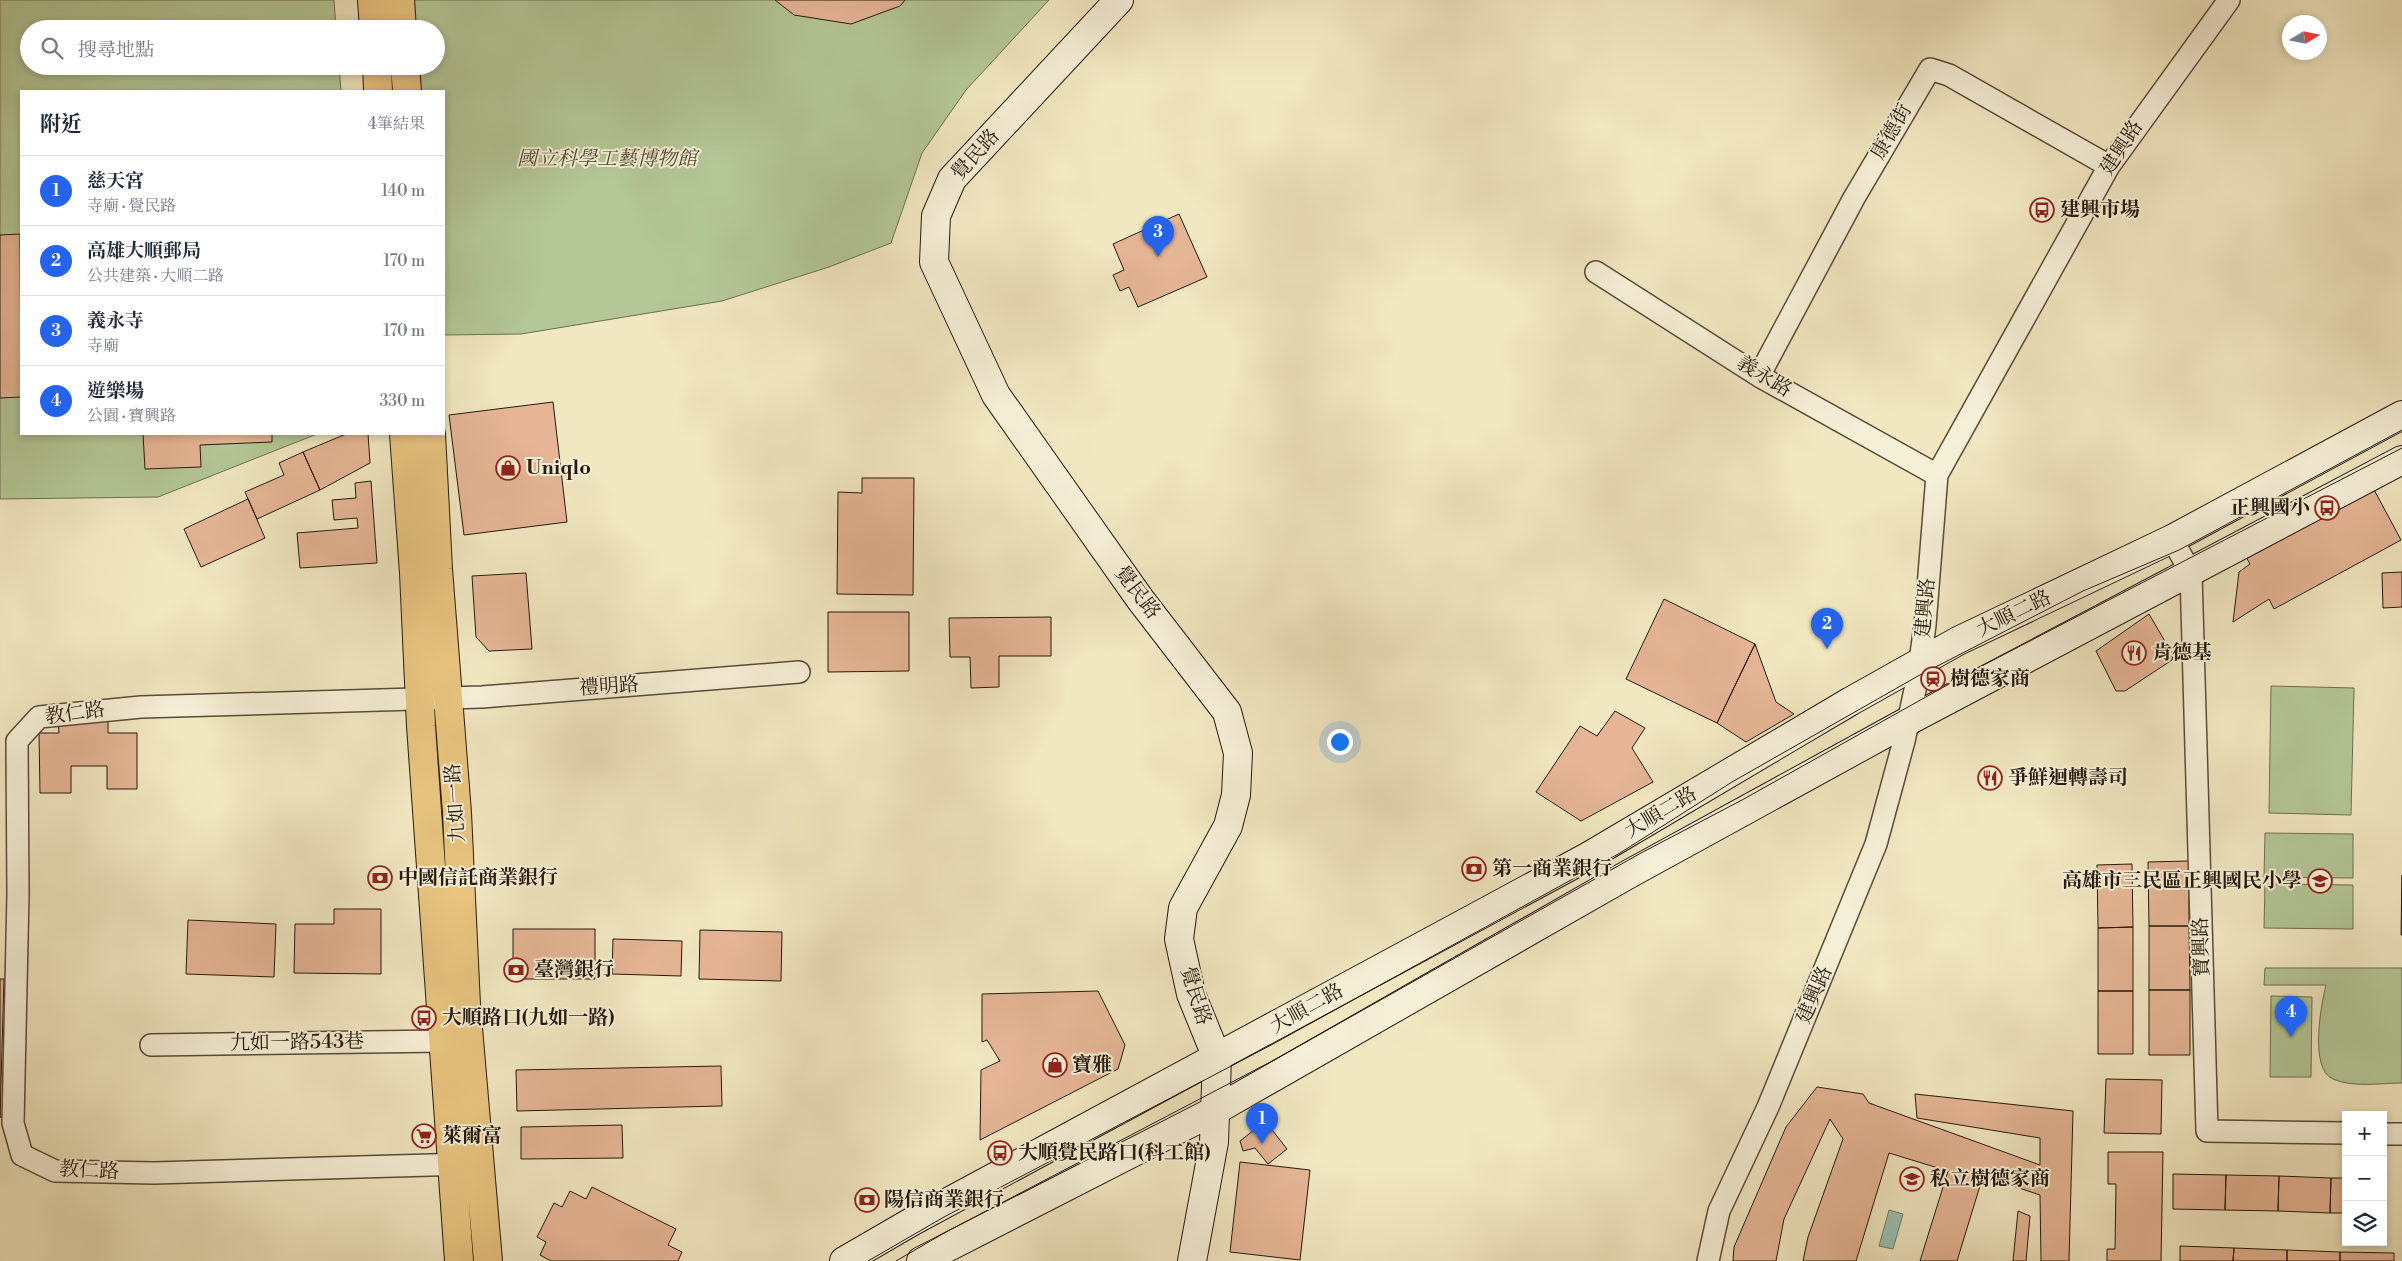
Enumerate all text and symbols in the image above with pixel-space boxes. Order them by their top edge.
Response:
north arrow [2282,15,2327,60]
search box [20,20,445,75]
icon: search [38,34,66,62]
text: 搜尋地點 [78,38,154,62]
street label: 康德街 [1866,100,1918,164]
text: 附近 [40,112,82,138]
text: 4筆結果 [367,114,425,134]
street label: 建興路 [2095,116,2149,180]
street label: 覺民路 [947,124,1005,186]
park label: 國立科學工藝博物館 [517,147,700,172]
text: 慈天宮 [87,169,144,193]
text: 1 [52,181,60,201]
text: 140 m [381,181,425,201]
text: 寺廟 · 覺民路 [87,196,176,216]
bus stop icon: 建興市場 [2029,197,2055,223]
place label: 建興市場 [2060,198,2140,223]
pin: 3 [1142,216,1174,257]
text: 高雄大順郵局 [87,239,201,263]
text: 2 [51,251,61,271]
text: 170 m [383,251,425,271]
text: 公共建築 · 大順二路 [87,266,224,286]
text: 義永寺 [87,309,144,333]
text: 3 [51,321,61,341]
text: 170 m [383,321,425,341]
text: 寺廟 [87,336,119,356]
street label: 義永路 [1732,351,1796,403]
text: 遊樂場 [87,379,144,403]
text: 4 [51,391,61,411]
text: 330 m [379,391,425,411]
text: 公園 · 寶興路 [87,406,176,426]
shop icon: Uniqlo [495,455,521,481]
place label: Uniqlo [526,456,591,481]
bus stop icon: 正興國小 [2314,495,2340,521]
place label: 正興國小 [2230,496,2310,521]
street label: 覺民路 [1109,562,1165,624]
street label: 建興路 [1911,577,1941,639]
street label: 大順二路 [1973,585,2055,643]
pin: 2 [1811,608,1843,649]
restaurant icon: 肯德基 [2121,640,2147,666]
place label: 肯德基 [2152,641,2212,666]
station icon: 樹德家商 [1920,666,1946,692]
place label: 樹德家商 [1950,667,2030,692]
street label: 禮明路 [578,672,640,702]
street label: 教仁路 [44,697,106,731]
your location [1327,729,1353,755]
street label: 九如一路 [441,762,471,844]
restaurant icon: 爭鮮迴轉壽司 [1977,765,2003,791]
place label: 爭鮮迴轉壽司 [2008,766,2128,791]
street label: 大順二路 [1620,782,1702,844]
bank icon: 第一商業銀行 [1461,856,1487,882]
place label: 第一商業銀行 [1492,857,1612,882]
bank icon: 中國信託商業銀行 [367,865,393,891]
place label: 中國信託商業銀行 [398,866,558,891]
school or university icon: 高雄市三民區正興國民小學 [2307,868,2333,894]
place label: 高雄市三民區正興國民小學 [2062,869,2302,894]
street label: 寶興路 [2188,917,2216,977]
bank icon: 臺灣銀行 [503,957,529,983]
place label: 臺灣銀行 [534,958,614,983]
street label: 建興路 [1792,963,1838,1027]
street label: 覺民路 [1174,964,1216,1028]
street label: 大順二路 [1266,979,1348,1039]
pin: 4 [2275,996,2307,1037]
bus stop icon: 大順路口(九如一路) [411,1005,437,1031]
place label: 大順路口(九如一路) [442,1006,614,1031]
street label: 九如一路543巷 [230,1029,364,1057]
shop icon: 寶雅 [1042,1052,1068,1078]
place label: 寶雅 [1072,1053,1112,1078]
pin: 1 [1246,1103,1278,1144]
map controls [2342,1111,2387,1246]
button: + [2342,1111,2387,1156]
supermarket icon: 萊爾富 [411,1123,437,1149]
place label: 萊爾富 [442,1124,502,1149]
bus stop icon: 大順覺民路口(科工館) [987,1140,1013,1166]
place label: 大順覺民路口(科工館) [1018,1141,1210,1166]
button: − [2342,1156,2387,1201]
street label: 教仁路 [58,1157,120,1185]
school or university icon: 私立樹德家商 [1899,1166,1925,1192]
place label: 私立樹德家商 [1930,1167,2050,1192]
bank icon: 陽信商業銀行 [854,1187,880,1213]
place label: 陽信商業銀行 [884,1188,1004,1213]
button: layers [2342,1201,2387,1246]

